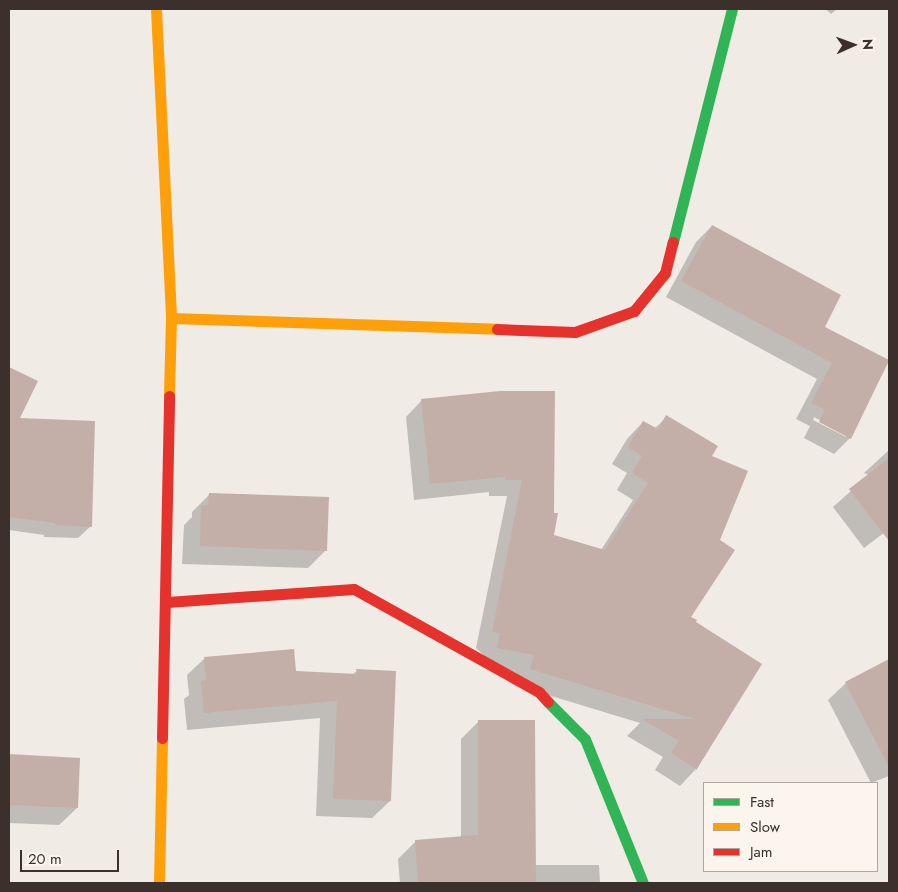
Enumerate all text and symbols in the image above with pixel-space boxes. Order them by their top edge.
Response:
north arrow [828,20,878,70]
text: N [858,39,878,50]
legend [703,782,878,872]
text: Fast [750,791,774,813]
text: Slow [750,816,780,838]
scale bar [22,840,121,872]
text: Jam [750,841,773,863]
text: 20 m [28,848,62,870]

